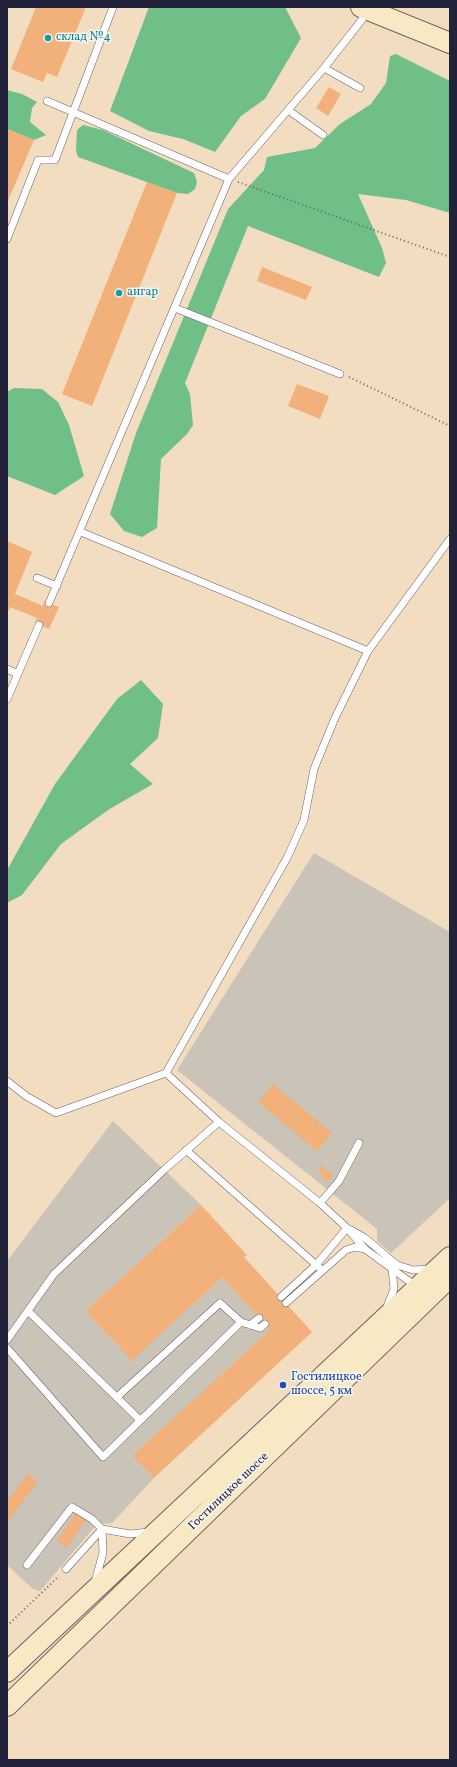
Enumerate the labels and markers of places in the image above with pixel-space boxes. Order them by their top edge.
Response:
place label: склад №4 [56,31,111,45]
marker: склад №4 [43,33,53,43]
place label: ангар [127,286,158,300]
marker: ангар [114,288,124,298]
place label: Гостилицкое шоссе, 5 км [291,1371,362,1399]
marker: Гостилицкое шоссе, 5 км [278,1380,288,1390]

